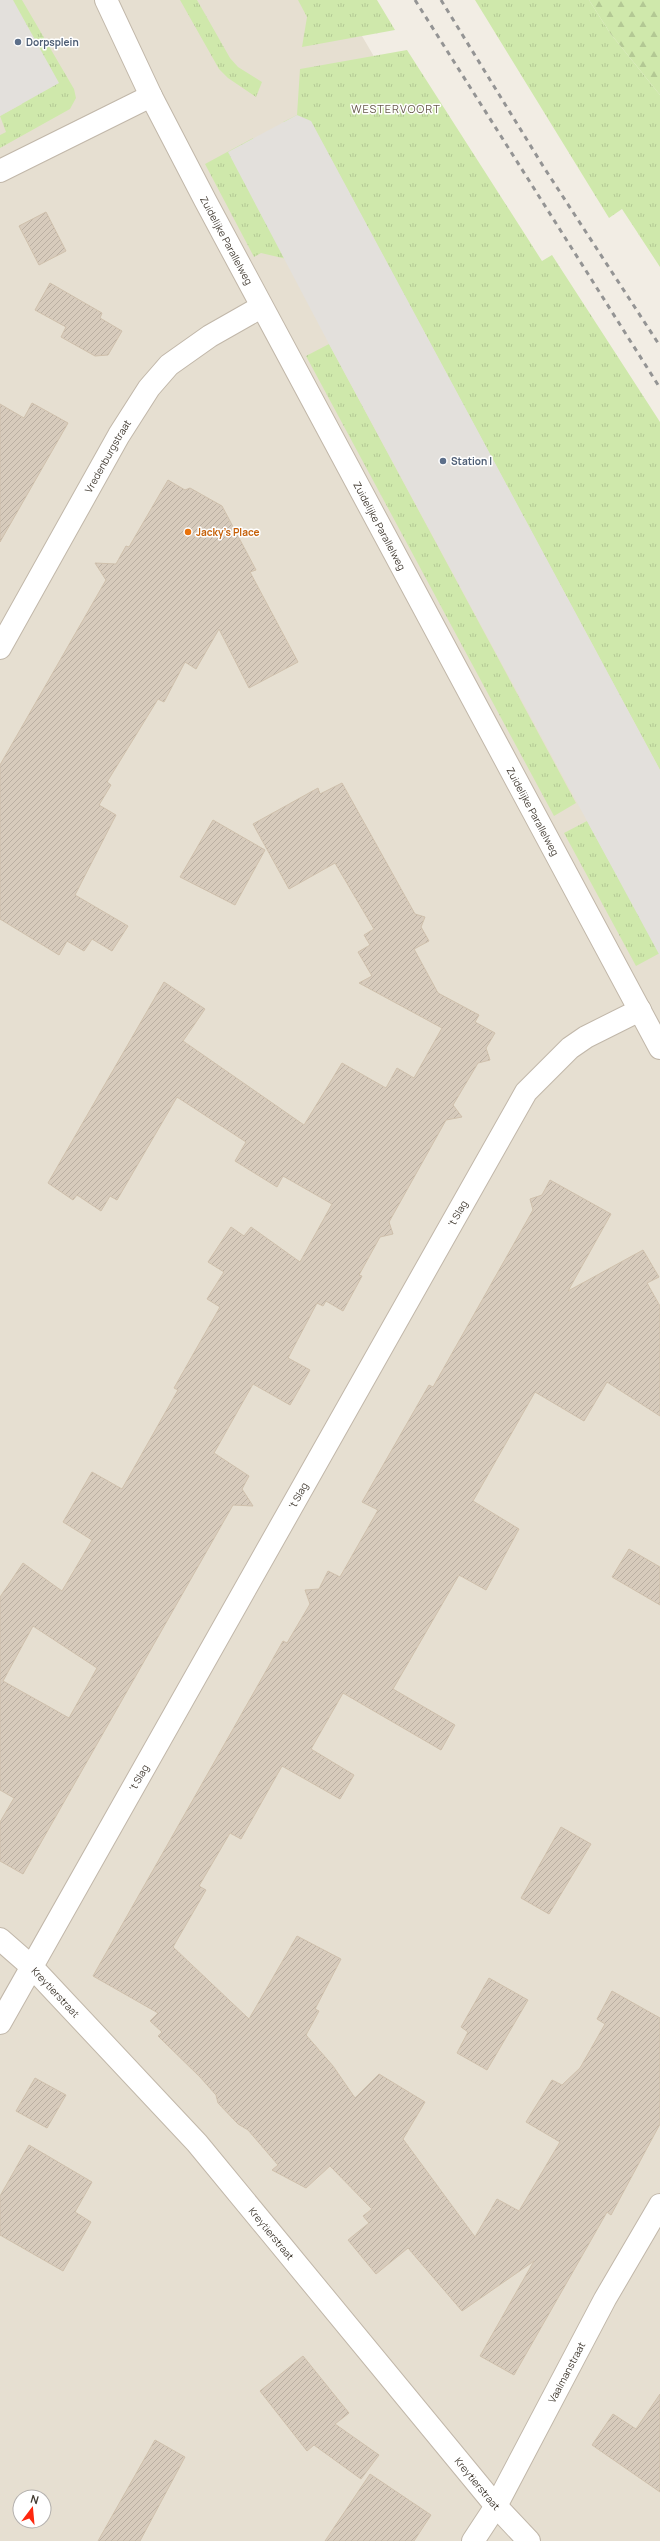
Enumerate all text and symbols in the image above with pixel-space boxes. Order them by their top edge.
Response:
place label: Dorpsplein [26,35,79,49]
marker: Dorpsplein [13,37,23,47]
district label: WESTERVOORT [351,101,441,116]
street label: Zuidelijke Parallelweg [197,194,256,287]
street label: Vredenburgstraat [81,417,134,495]
place label: Station I [451,454,492,468]
marker: Station I [438,456,448,466]
street label: Zuidelijke Parallelweg [350,479,409,573]
place label: Jacky's Place [196,525,260,539]
marker: Jacky's Place [183,527,193,537]
street label: Zuidelijke Parallelweg [504,765,563,858]
street label: 't Slag [444,1198,471,1229]
street label: 't Slag [285,1480,311,1511]
street label: 't Slag [126,1762,152,1793]
street label: Kreytierstraat [28,1964,83,2020]
street label: Kreytierstraat [246,2204,297,2263]
street label: Vaalmanstraat [545,2339,588,2405]
street label: Kreytierstraat [452,2454,503,2513]
north arrow [12,2489,52,2529]
text: N [29,2491,41,2507]

